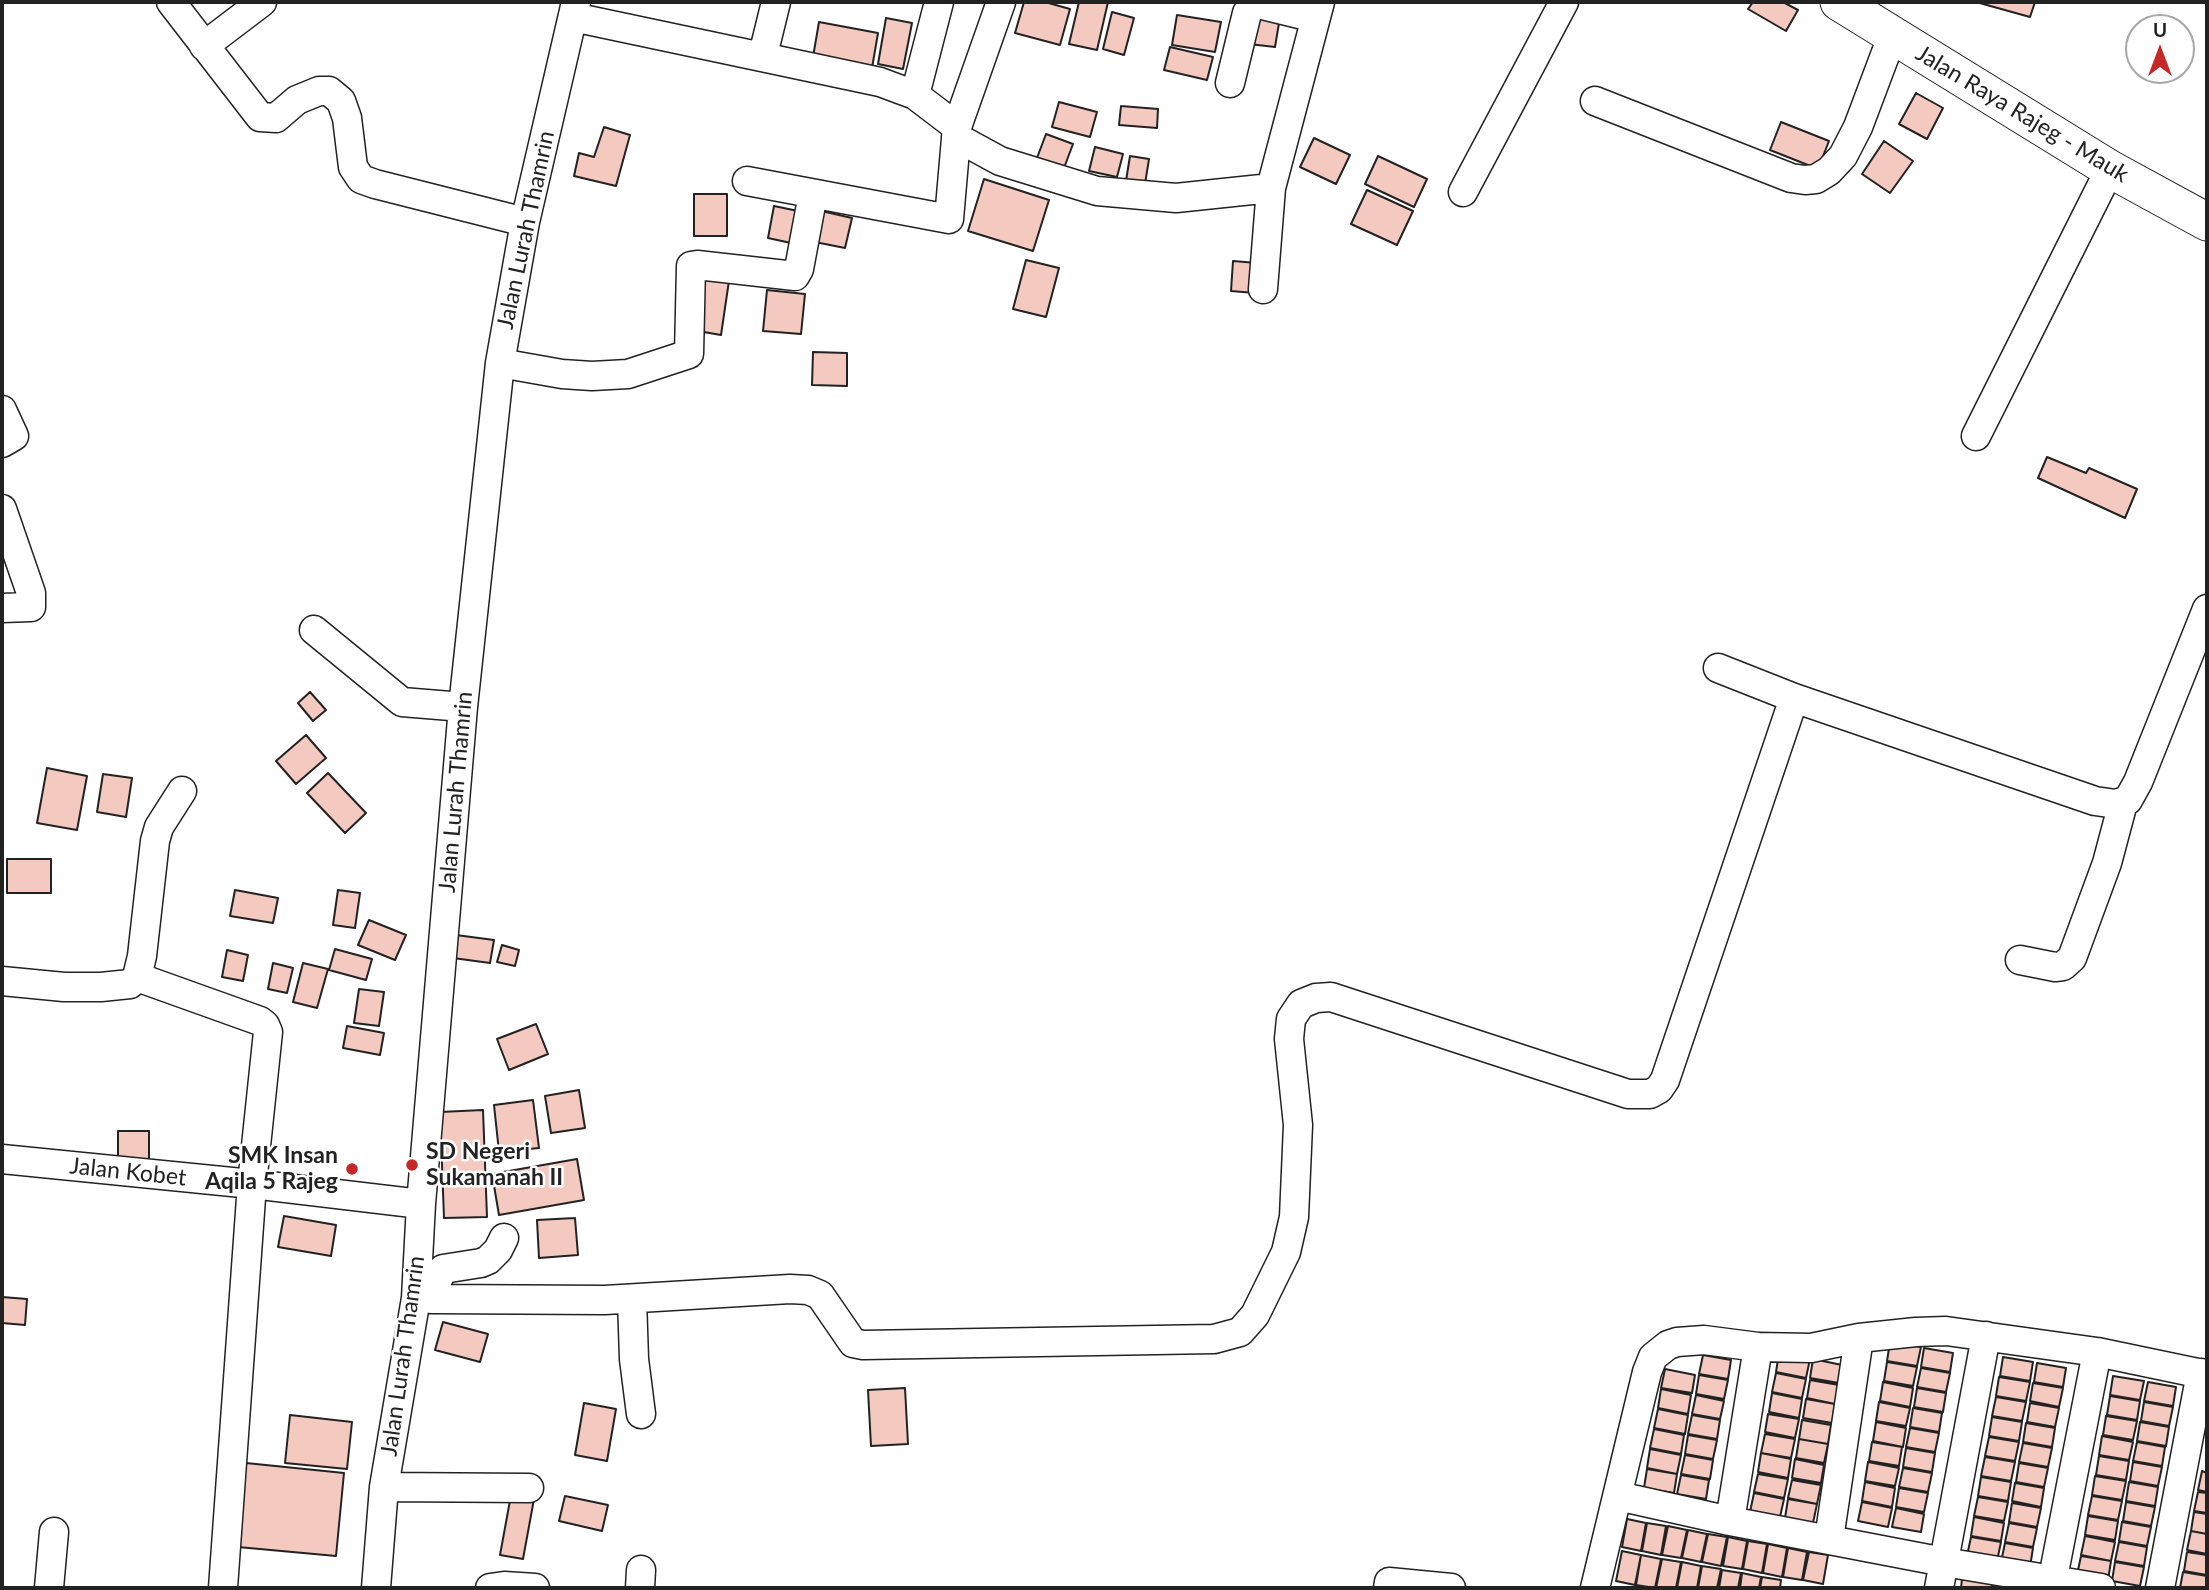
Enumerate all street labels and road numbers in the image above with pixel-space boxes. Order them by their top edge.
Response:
street label: Jalan Raya Rajeg - Mauk [1911,40,2133,188]
street label: Jalan Lurah Thamrin [492,128,560,332]
street label: Jalan Lurah Thamrin [433,690,479,894]
street label: Jalan Kobet [68,1152,188,1192]
street label: Jalan Lurah Thamrin [375,1254,431,1458]

